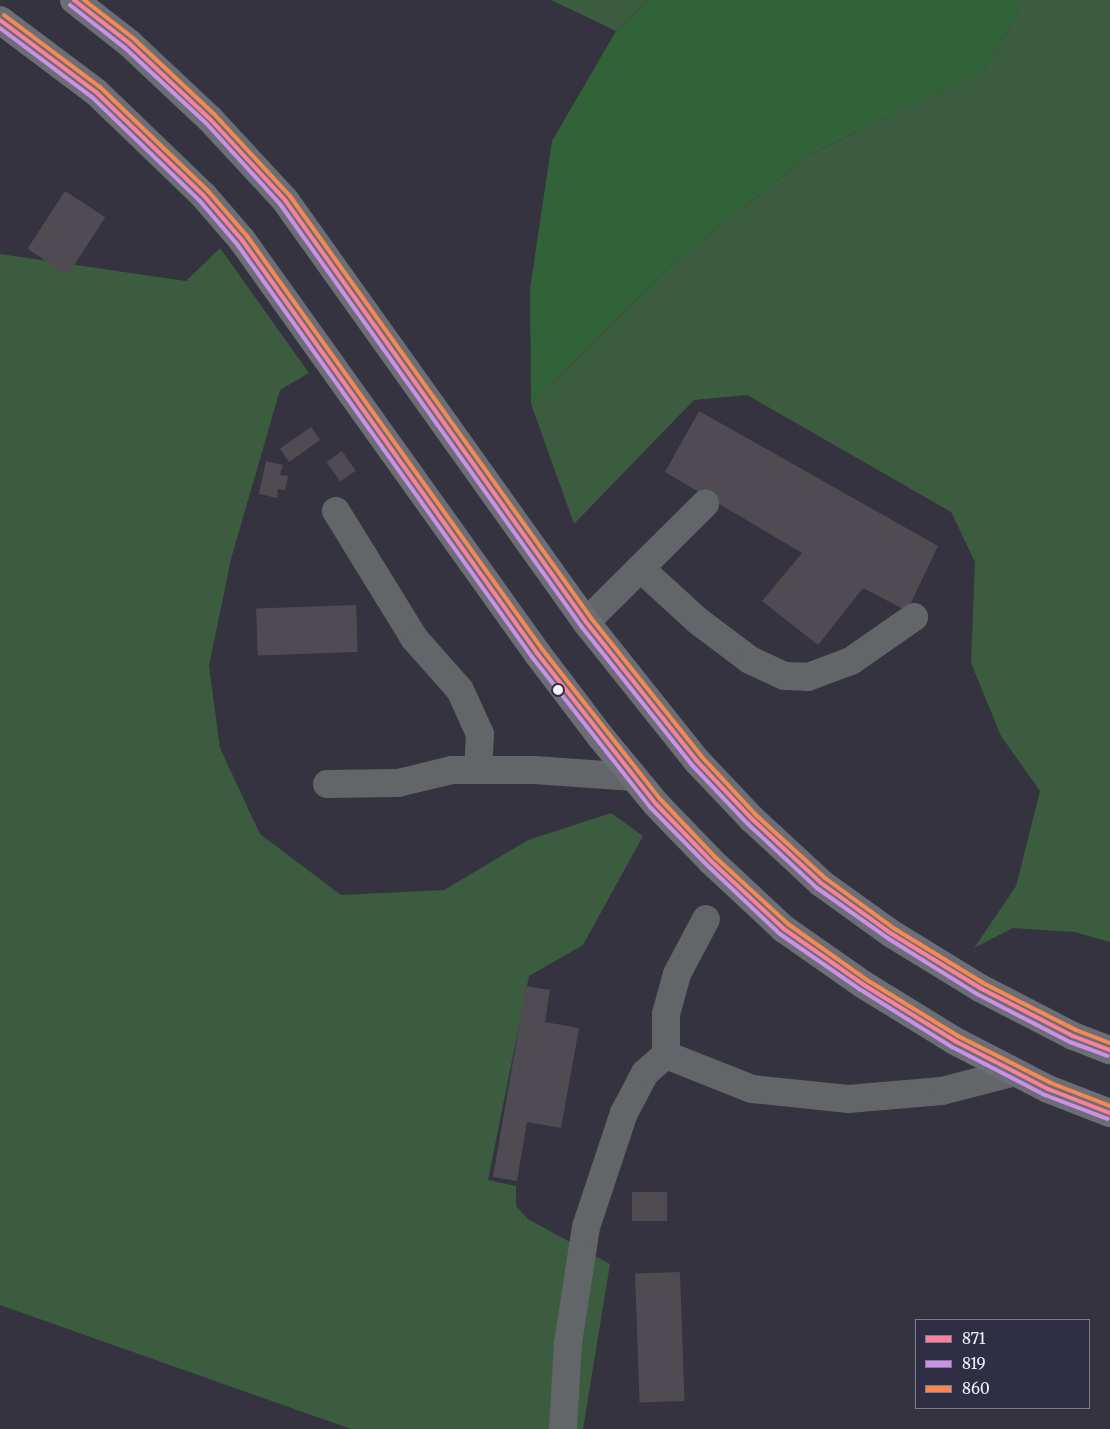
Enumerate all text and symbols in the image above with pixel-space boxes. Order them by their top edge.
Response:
unlabelled marker [553,685,563,695]
legend [915,1319,1090,1409]
text: 871 [962,1329,986,1348]
text: 819 [962,1354,986,1373]
text: 860 [962,1379,990,1398]

